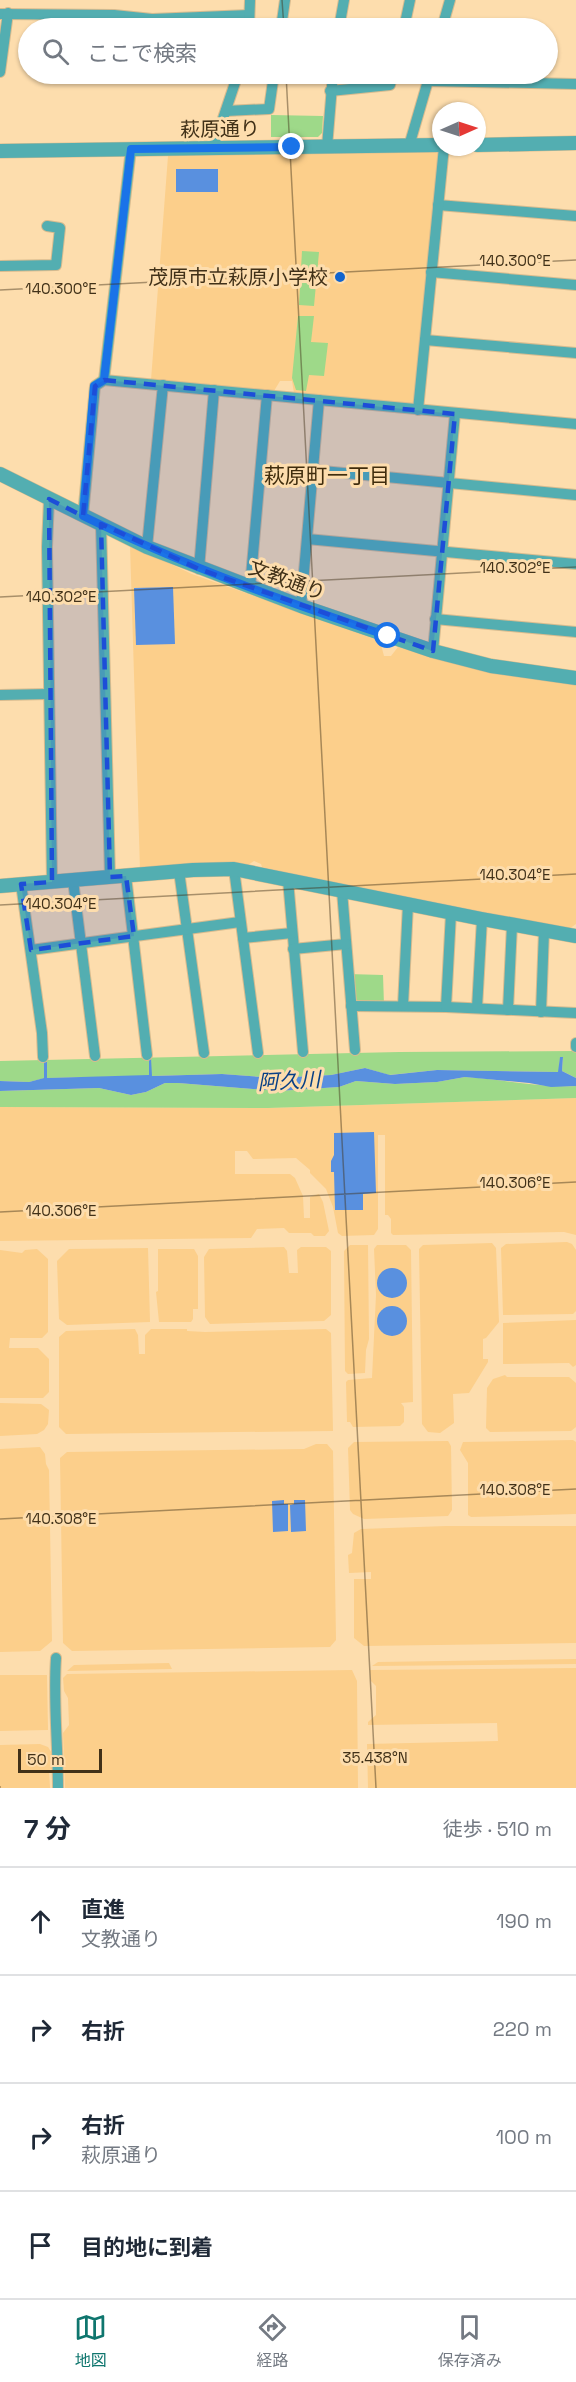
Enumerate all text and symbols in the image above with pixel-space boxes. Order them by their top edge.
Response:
search box [18,18,558,84]
icon: search [39,35,72,68]
text: ここで検索 [87,39,197,67]
north arrow [432,102,486,156]
street label: 萩原通り [180,115,260,143]
route end [278,133,304,159]
text: 140.300°E [479,251,551,270]
place label: 茂原市立萩原小学校 [148,264,328,290]
marker: 茂原市立萩原小学校 [333,270,347,284]
text: 140.300°E [25,279,97,298]
district label: 萩原町一丁目 [264,462,390,489]
street label: 文教通り [245,554,329,606]
text: 140.302°E [480,558,550,577]
text: 140.302°E [26,587,96,606]
route start [374,622,400,648]
text: 140.304°E [479,865,551,884]
text: 140.304°E [25,894,97,913]
water label: 阿久川 [257,1065,323,1096]
text: 140.306°E [480,1173,550,1192]
text: 140.306°E [26,1201,96,1220]
text: 140.308°E [479,1480,551,1499]
text: 140.308°E [25,1509,97,1528]
scale bar [18,1746,102,1774]
text: 35.438°N [342,1748,408,1767]
text: 50 m [27,1749,65,1770]
text: 7 分 [24,1812,71,1846]
text: 徒歩 · 510 m [443,1816,552,1842]
text: 直進 [81,1895,125,1923]
icon: ahead [24,1905,57,1938]
text: 190 m [496,1908,552,1934]
text: 文教通り [81,1926,161,1952]
icon: right [24,2013,57,2046]
text: 220 m [493,2016,552,2042]
text: 右折 [81,2017,125,2045]
text: 右折 [81,2111,125,2139]
icon: right [24,2121,57,2154]
text: 100 m [496,2124,552,2150]
text: 萩原通り [81,2142,161,2168]
icon: arrive [24,2229,57,2262]
text: 目的地に到着 [81,2233,213,2261]
tab: 地図 [74,2311,107,2371]
tab: 経路 [256,2311,289,2371]
tab: 保存済み [438,2311,502,2371]

